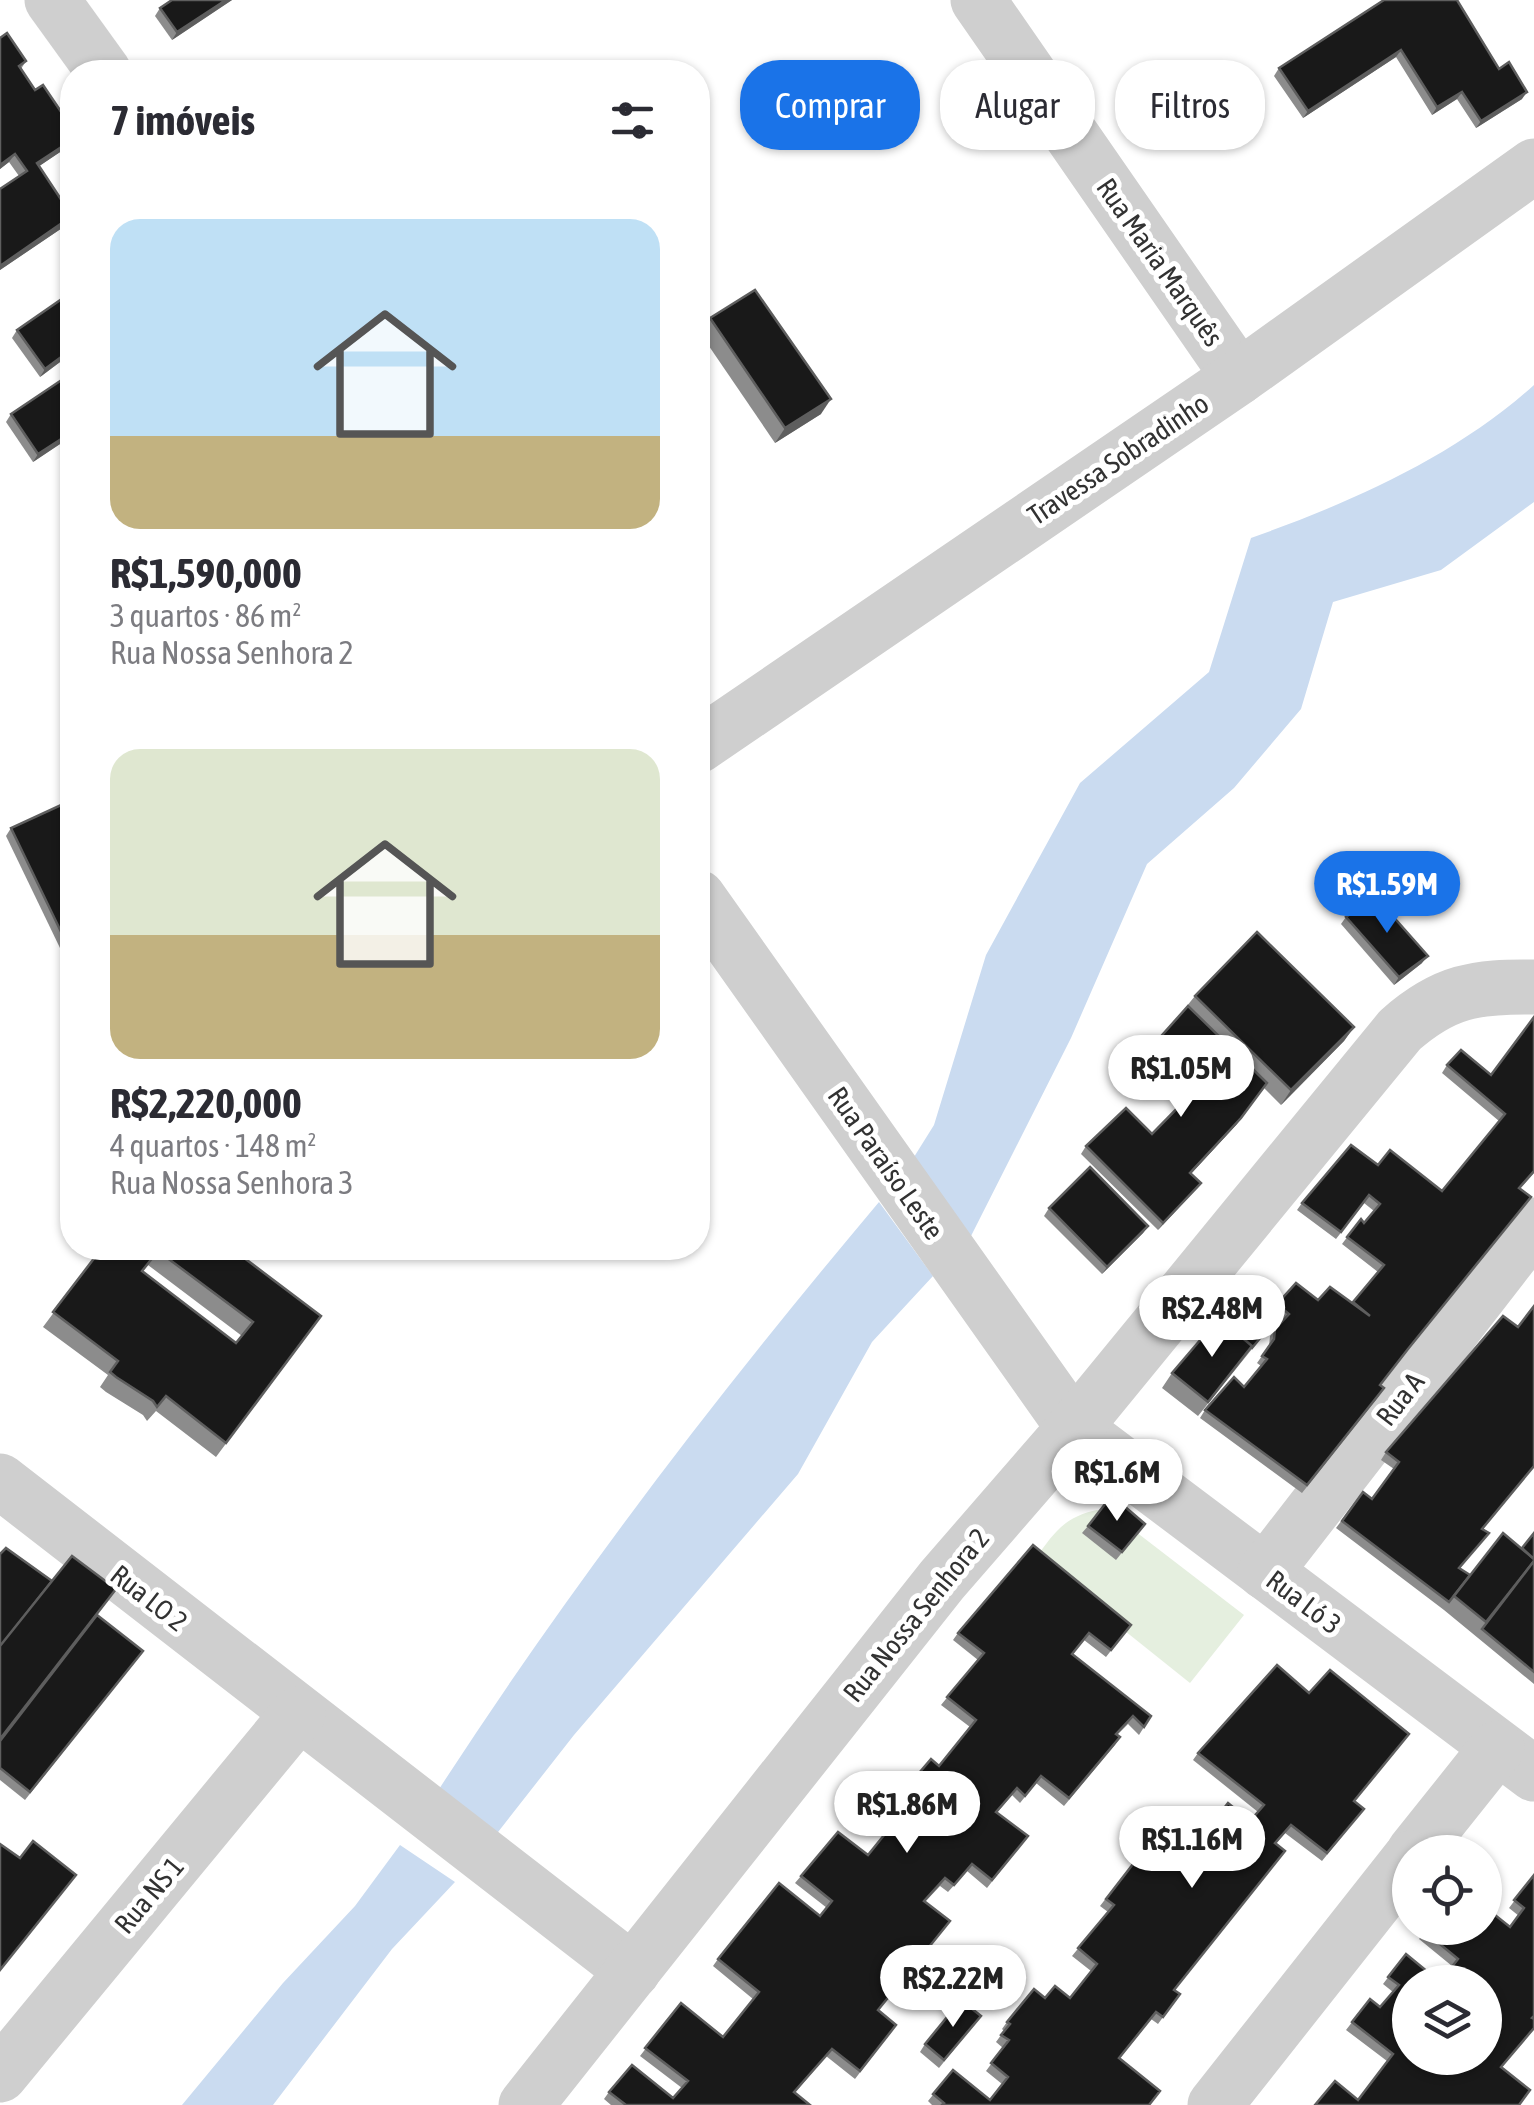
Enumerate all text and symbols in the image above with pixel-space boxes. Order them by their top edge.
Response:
chip: Comprar [740,60,920,150]
chip: Alugar [940,60,1095,150]
chip: Filtros [1115,60,1265,150]
icon: filters [605,93,660,148]
text: 7 imóveis [110,96,255,144]
street label: Rua Maria Marquês [1090,172,1230,352]
icon: home [295,284,475,464]
street label: Travessa Sobradinho [1022,387,1214,531]
text: R$1,590,000 [110,549,302,597]
text: 3 quartos · 86 m² [110,597,301,634]
text: Rua Nossa Senhora 2 [110,634,354,671]
icon: home [295,814,475,994]
pin: R$1.59M [1295,851,1479,936]
text: R$1.59M [1336,865,1438,902]
pin: R$1.05M [1089,1035,1273,1120]
text: R$1.05M [1130,1049,1232,1086]
text: R$2,220,000 [110,1079,302,1127]
street label: Rua Paraíso Leste [822,1081,950,1245]
text: 4 quartos · 148 m² [110,1127,316,1164]
text: Rua Nossa Senhora 3 [110,1164,354,1201]
pin: R$2.48M [1120,1275,1304,1360]
text: R$2.48M [1161,1289,1263,1326]
street label: Rua A [1370,1366,1431,1432]
pin: R$1.6M [1036,1439,1198,1524]
text: R$1.6M [1074,1453,1160,1490]
street label: Rua Nossa Senhora 2 [836,1522,996,1708]
street label: Rua LO 2 [104,1558,194,1638]
street label: Rua Ló 3 [1260,1564,1348,1640]
pin: R$1.86M [815,1771,999,1856]
text: R$1.86M [856,1785,958,1822]
pin: R$1.16M [1100,1806,1284,1891]
text: R$1.16M [1141,1820,1243,1857]
map controls [1392,1835,1502,2075]
button: locate [1392,1835,1502,1945]
street label: Rua NS 1 [108,1850,190,1940]
pin: R$2.22M [861,1945,1045,2030]
text: R$2.22M [902,1959,1004,1996]
button: layers [1392,1965,1502,2075]

